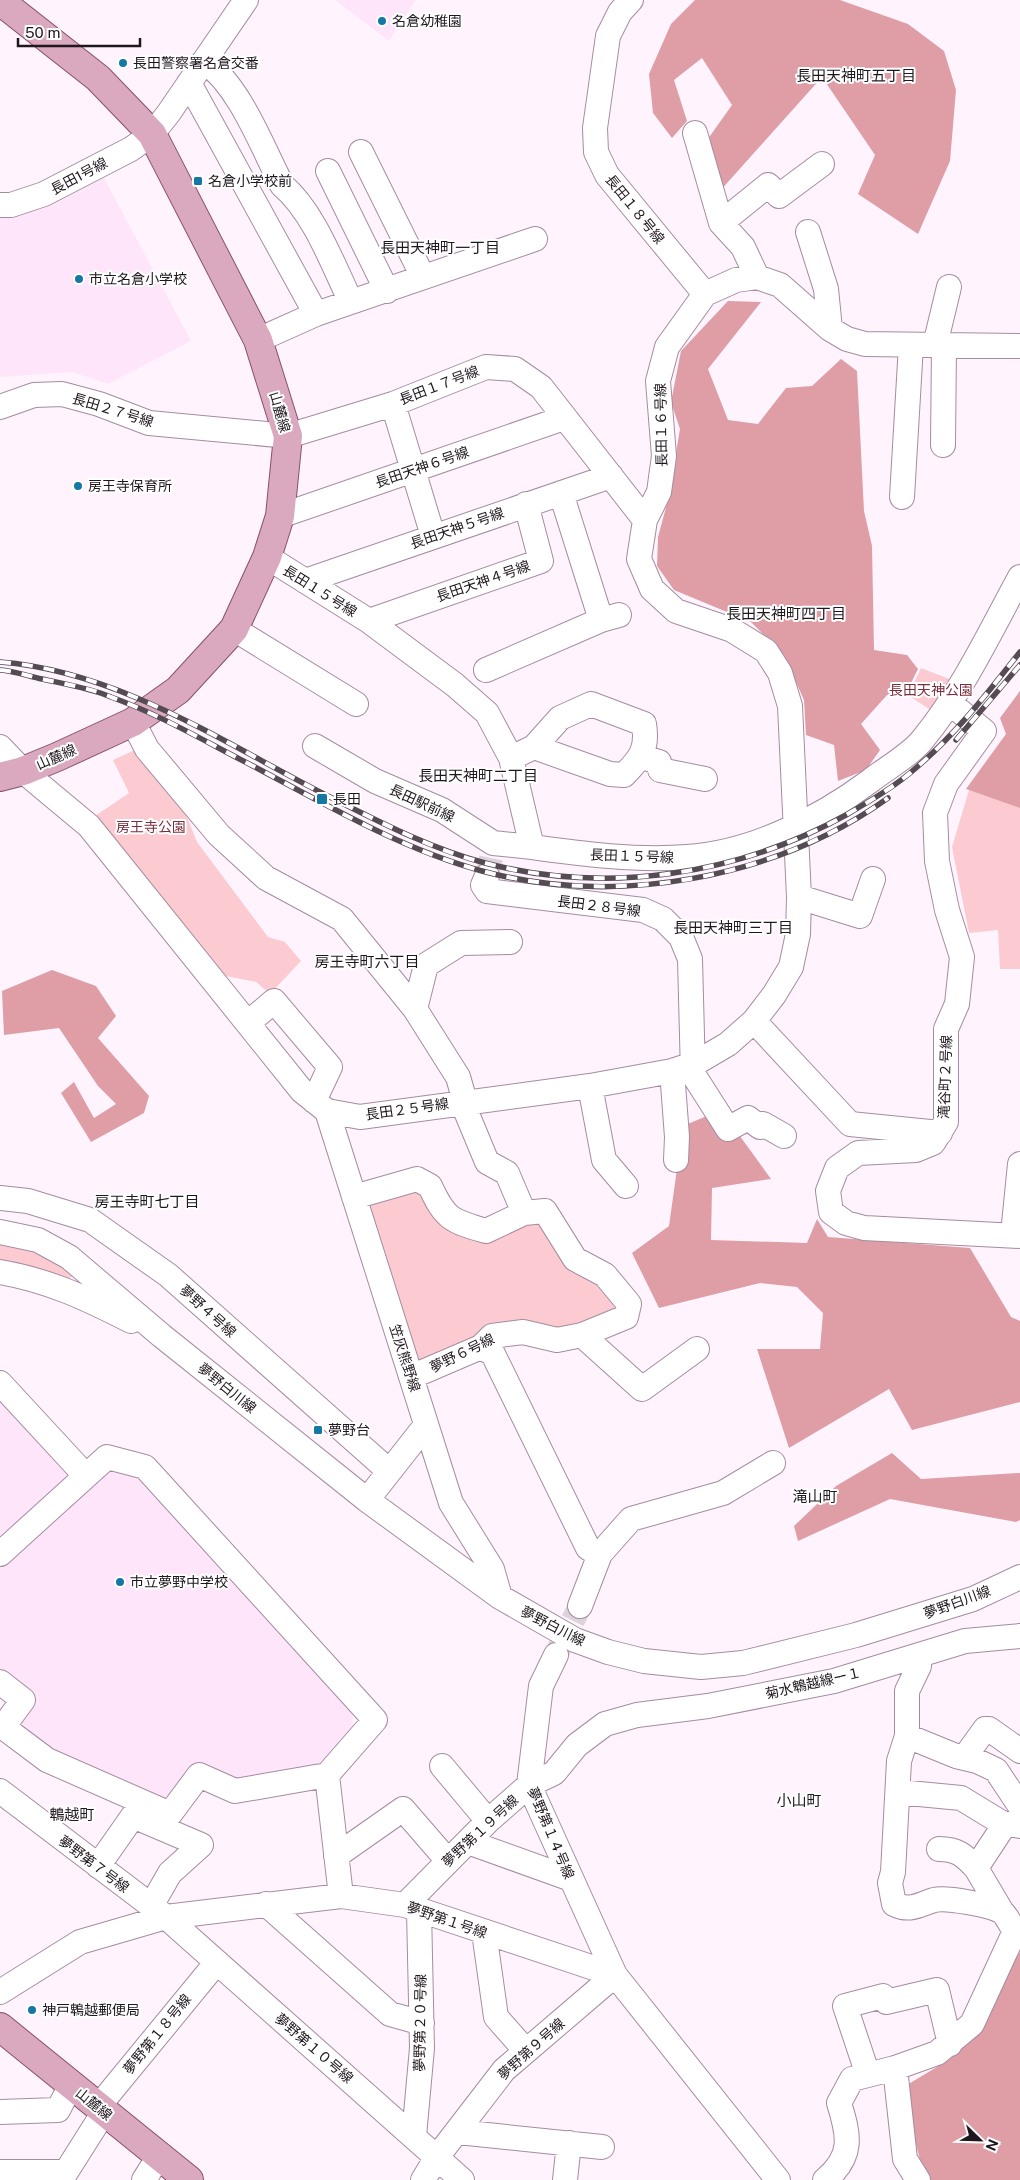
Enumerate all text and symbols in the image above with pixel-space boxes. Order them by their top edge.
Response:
place label: 名倉幼稚園 [392,13,462,29]
scale bar [18,15,140,47]
marker: 名倉幼稚園 [376,15,388,27]
text: 50 m [25,24,60,41]
place label: 長田警察署名倉交番 [133,55,259,71]
marker: 長田警察署名倉交番 [117,57,129,69]
district label: 長田天神町五丁目 [796,67,916,84]
street label: 長田1号線 [48,154,110,198]
street label: 長田１８号線 [602,171,668,247]
place label: 名倉小学校前 [208,173,292,189]
marker: 名倉小学校前 [192,175,204,187]
district label: 長田天神町一丁目 [380,239,500,256]
place label: 市立名倉小学校 [89,271,187,287]
marker: 市立名倉小学校 [73,273,85,285]
street label: 長田１７号線 [397,362,481,408]
street label: 長田１６号線 [652,383,670,467]
street label: 長田２７号線 [70,390,156,430]
street label: 山麓線 [267,390,293,434]
street label: 長田天神６号線 [373,443,471,491]
place label: 房王寺保育所 [88,478,172,494]
marker: 房王寺保育所 [72,480,84,492]
street label: 長田天神５号線 [408,504,506,552]
street label: 長田天神４号線 [434,557,532,605]
street label: 長田１５号線 [280,562,360,620]
district label: 長田天神町四丁目 [726,605,846,622]
park label: 長田天神公園 [889,682,973,698]
street label: 山麓線 [34,741,78,773]
district label: 長田天神町二丁目 [418,767,538,784]
street label: 長田駅前線 [387,781,457,825]
place label: 長田 [333,791,361,807]
marker: 長田 [315,792,329,806]
park label: 房王寺公園 [116,819,186,835]
street label: 長田１５号線 [590,847,674,865]
street label: 長田２８号線 [556,893,642,919]
district label: 長田天神町三丁目 [673,919,793,936]
district label: 房王寺町六丁目 [314,953,420,970]
street label: 滝谷町２号線 [936,1035,954,1119]
street label: 長田２５号線 [364,1095,450,1123]
district label: 房王寺町七丁目 [94,1193,200,1210]
street label: 夢野４号線 [177,1282,239,1340]
street label: 笠灰熊野線 [387,1322,423,1394]
street label: 夢野６号線 [427,1330,497,1376]
street label: 夢野白川線 [195,1360,259,1416]
place label: 夢野台 [328,1422,370,1438]
marker: 夢野台 [312,1424,324,1436]
district label: 滝山町 [792,1488,838,1505]
place label: 市立夢野中学校 [130,1574,228,1590]
marker: 市立夢野中学校 [114,1576,126,1588]
street label: 夢野白川線 [921,1583,993,1621]
street label: 夢野白川線 [518,1603,588,1649]
street label: 菊水鵯越線ー１ [763,1664,863,1702]
street label: 夢野第１４号線 [524,1785,578,1881]
street label: 夢野第１９号線 [439,1792,521,1870]
district label: 小山町 [776,1792,822,1809]
district label: 鵯越町 [49,1806,95,1823]
street label: 夢野第７号線 [56,1832,132,1896]
street label: 夢野第１号線 [405,1899,489,1941]
street label: 夢野第２０号線 [411,1974,429,2072]
street label: 夢野第１８号線 [120,1991,194,2077]
place label: 神戸鵯越郵便局 [42,2002,140,2018]
marker: 神戸鵯越郵便局 [26,2004,38,2016]
street label: 夢野第１０号線 [272,2010,356,2086]
street label: 夢野第９号線 [494,2015,568,2083]
street label: 山麓線 [73,2085,115,2123]
north arrow [955,2115,1005,2165]
text: N [982,2137,1001,2153]

